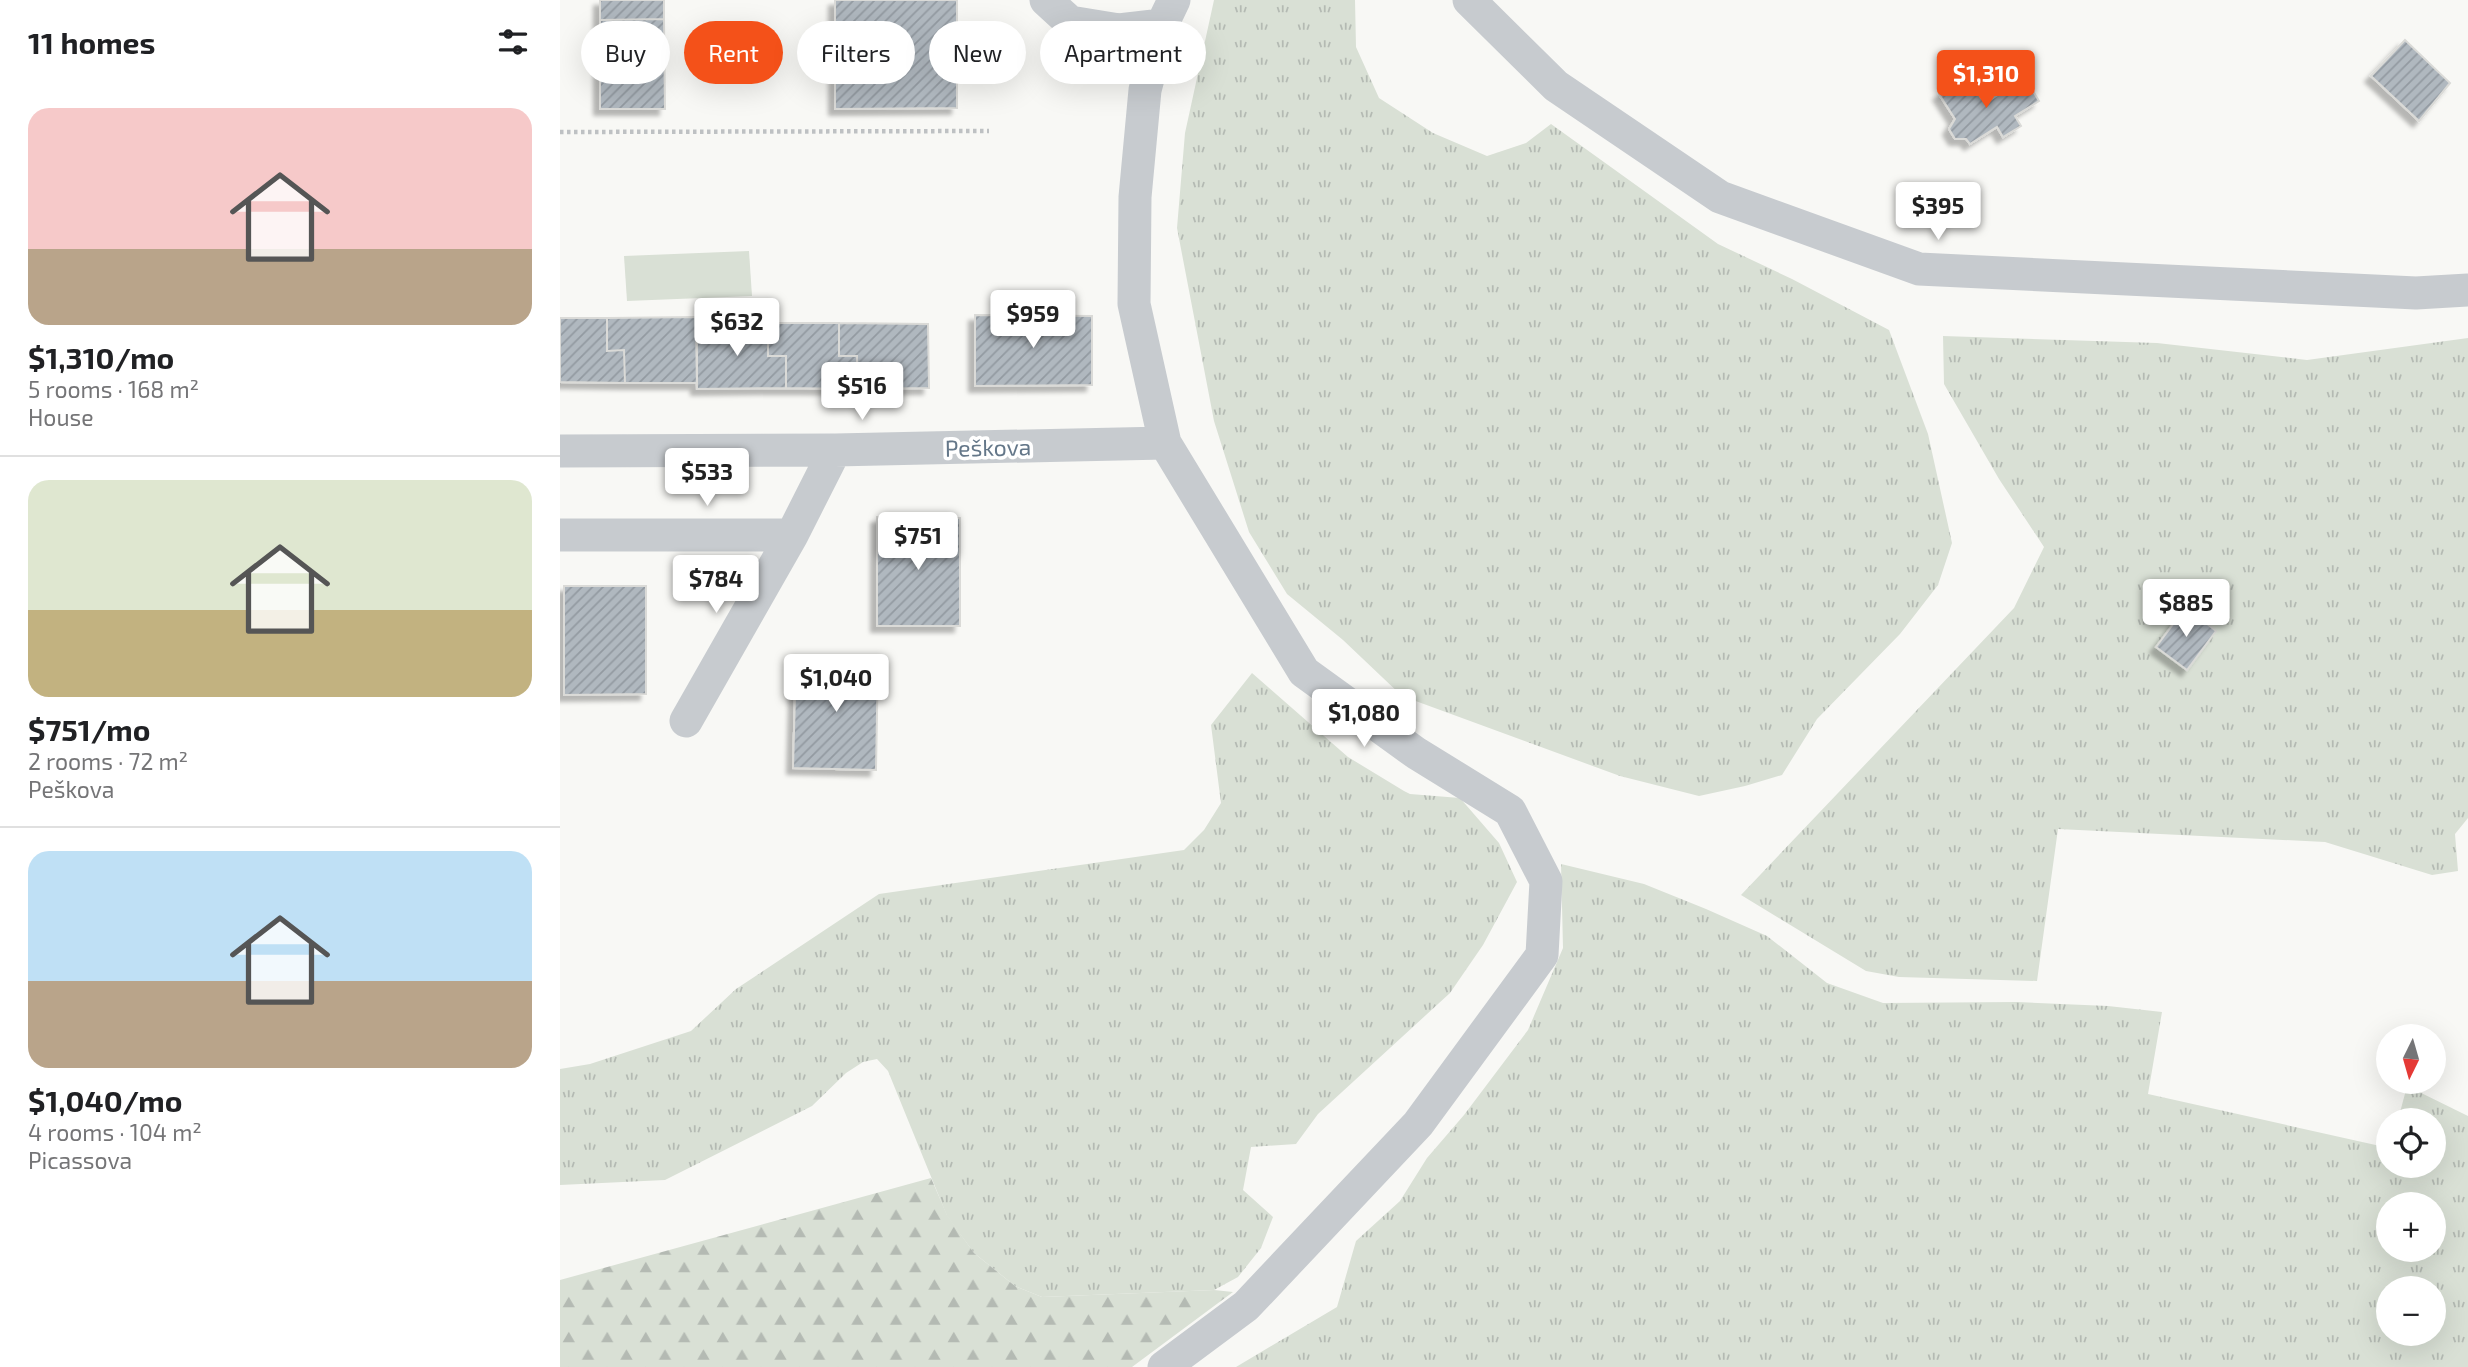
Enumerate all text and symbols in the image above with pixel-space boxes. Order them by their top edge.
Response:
chip: Buy [581,21,670,84]
chip: Rent [684,21,783,84]
chip: Filters [797,21,915,84]
chip: New [929,21,1026,84]
chip: Apartment [1040,21,1206,84]
icon: filters [494,23,532,61]
text: 11 homes [28,24,155,60]
pin: $1,310 [1929,50,2043,110]
text: $1,310 [1953,59,2019,87]
icon: home [217,154,343,280]
pin: $395 [1897,182,1979,242]
text: $395 [1912,191,1964,219]
pin: $959 [992,290,1074,350]
pin: $632 [696,298,778,358]
text: $959 [1006,299,1060,327]
text: $632 [710,307,764,335]
text: $1,310/mo [28,339,174,375]
pin: $516 [821,362,903,422]
text: $516 [837,371,887,399]
text: 5 rooms · 168 m² [28,375,199,403]
text: House [28,403,94,431]
street label: Peškova [945,432,1031,462]
pin: $533 [666,448,748,508]
text: $533 [681,457,733,485]
pin: $751 [877,512,959,572]
text: $751 [894,521,942,549]
icon: home [217,526,343,652]
pin: $784 [675,556,757,615]
text: $784 [689,564,743,592]
pin: $885 [2145,580,2227,639]
text: $885 [2159,588,2213,616]
pin: $1,040 [779,654,893,714]
text: $1,040 [800,663,872,691]
pin: $1,080 [1307,690,1421,749]
text: $1,080 [1328,698,1400,726]
text: $751/mo [28,711,151,747]
text: 2 rooms · 72 m² [28,747,188,775]
text: Peškova [28,775,114,803]
icon: home [217,897,343,1023]
north arrow [2376,1024,2446,1094]
map controls [2376,1024,2446,1346]
text: $1,040/mo [28,1082,182,1118]
button: locate [2376,1108,2446,1178]
text: 4 rooms · 104 m² [28,1118,202,1146]
text: Picassova [28,1146,132,1174]
button: + [2376,1192,2446,1262]
button: − [2376,1276,2446,1346]

